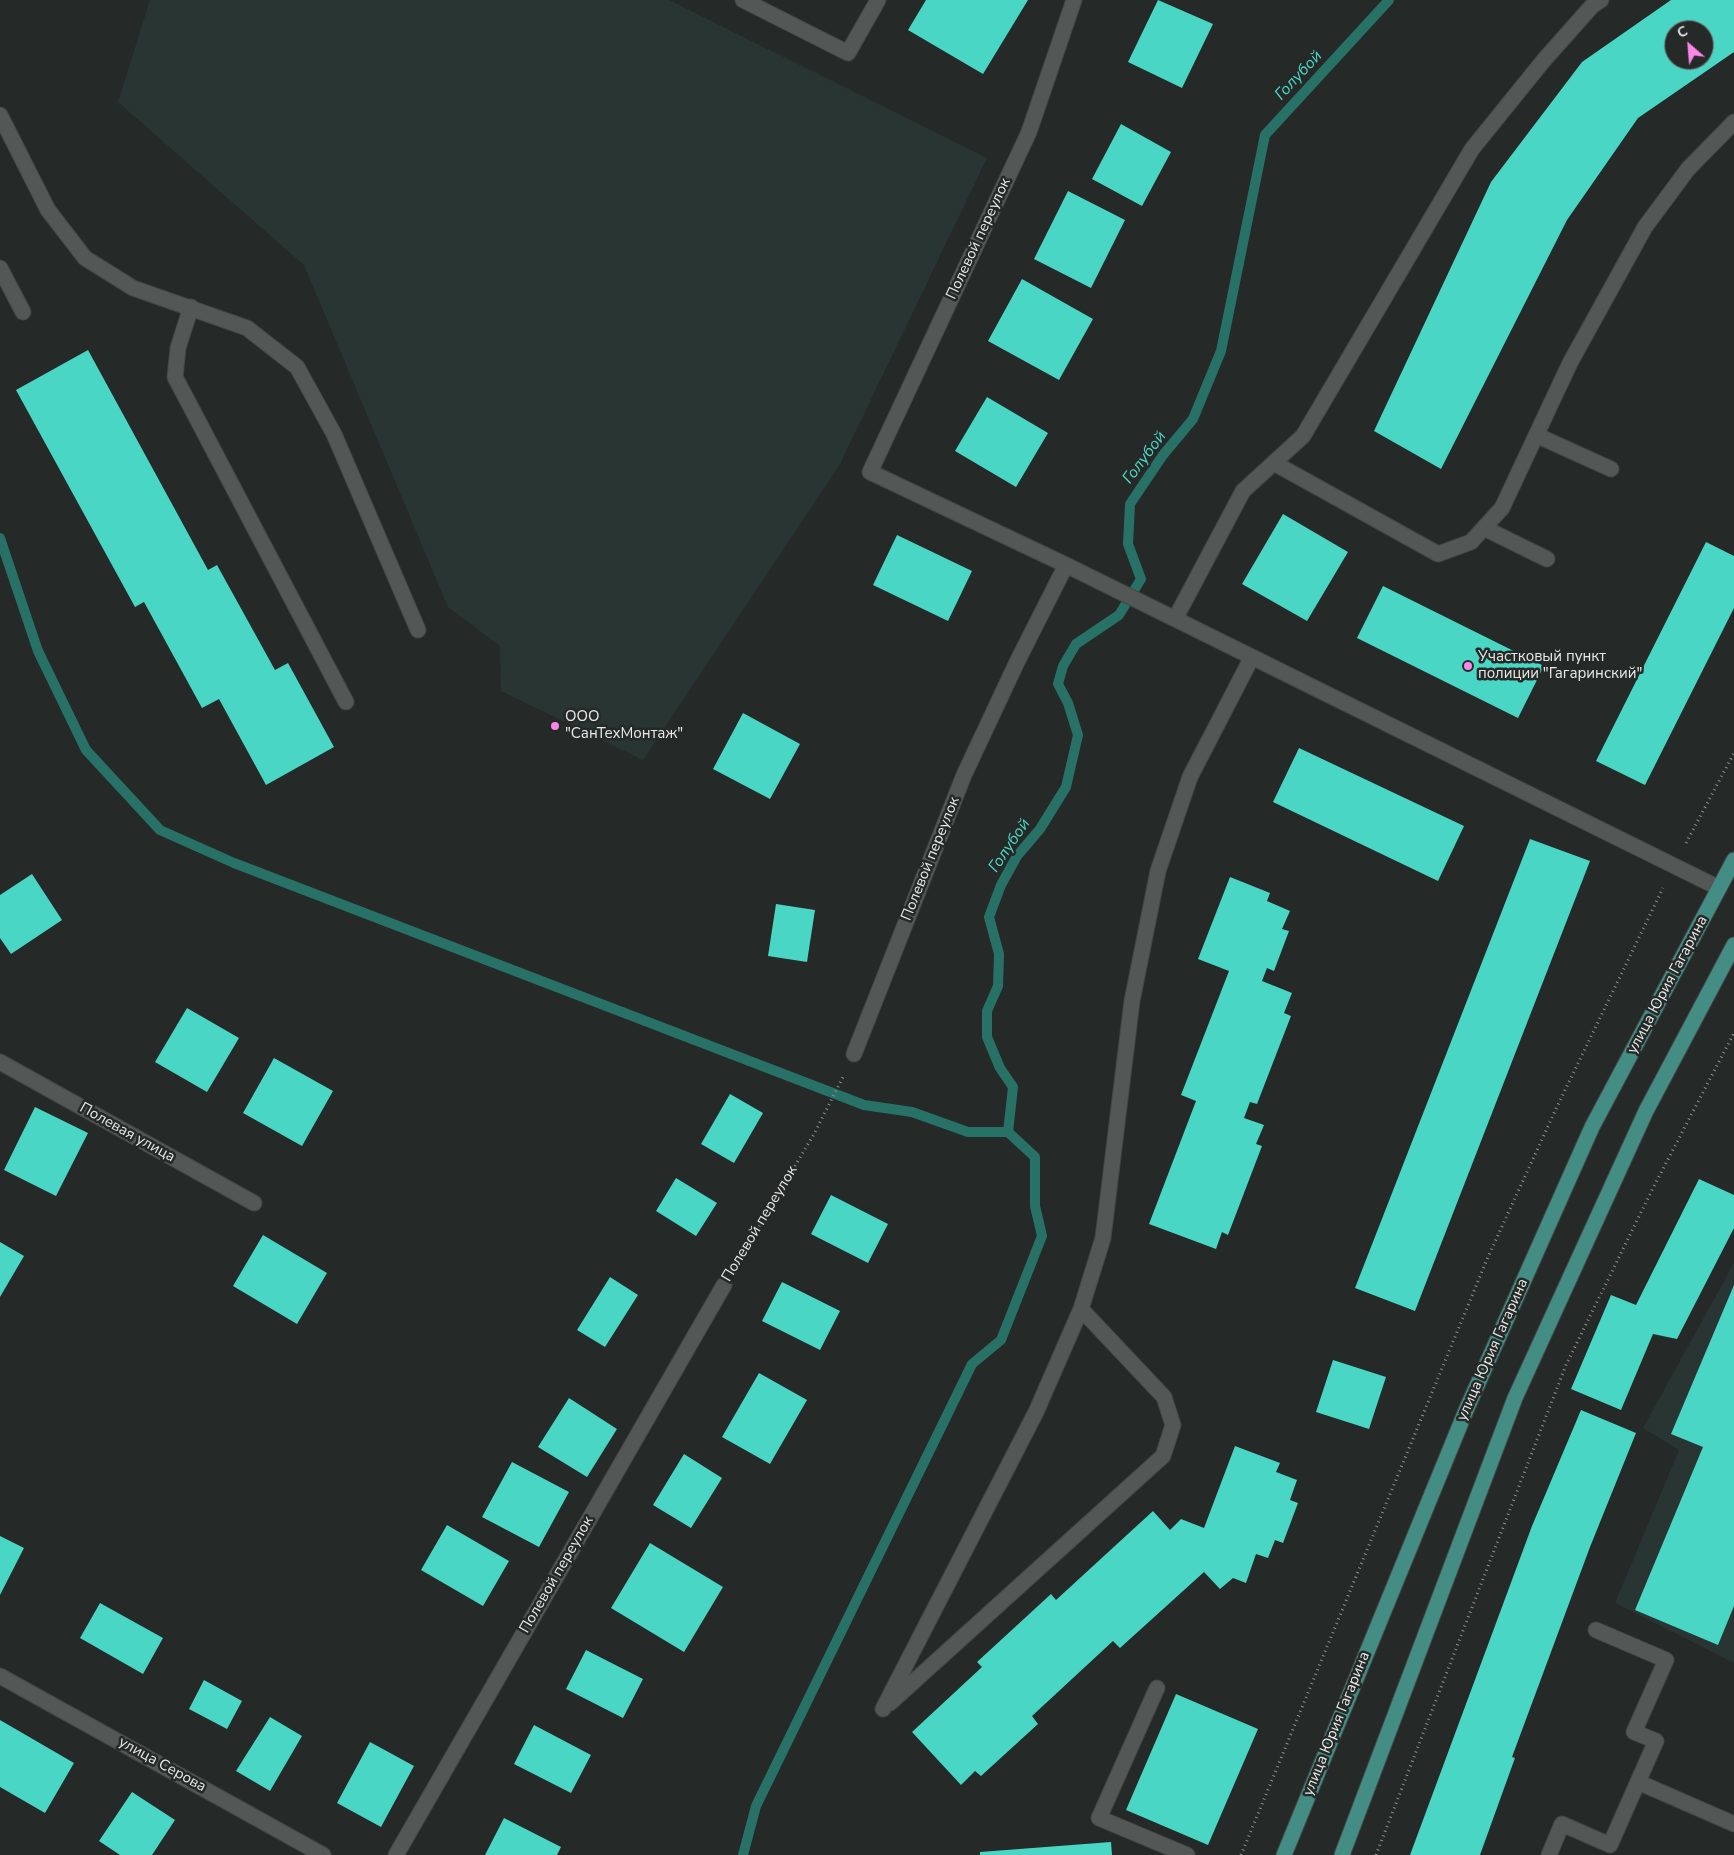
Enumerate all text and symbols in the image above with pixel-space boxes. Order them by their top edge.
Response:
north arrow [1664,20,1714,70]
text: С [1674,21,1691,43]
water label: Голубой [1271,47,1327,105]
street label: Полевой переулок [943,175,1015,303]
water label: Голубой [1119,428,1171,488]
place label: Участковый пункт полиции "Гагаринский" [1478,648,1642,683]
marker: Участковый пункт полиции "Гагаринский" [1462,660,1474,672]
place label: ООО "СанТехМонтаж" [565,708,683,743]
marker: ООО "СанТехМонтаж" [549,720,561,732]
street label: Полевой переулок [898,794,964,924]
water label: Голубой [985,815,1035,877]
street label: улица Юрия Гагарина [1624,913,1712,1057]
street label: Полевая улица [76,1099,178,1167]
street label: Полевой переулок [718,1163,802,1285]
street label: улица Юрия Гагарина [1453,1276,1533,1424]
street label: Полевой переулок [516,1513,598,1637]
street label: улица Юрия Гагарина [1300,1649,1374,1799]
street label: улица Серова [115,1734,209,1796]

